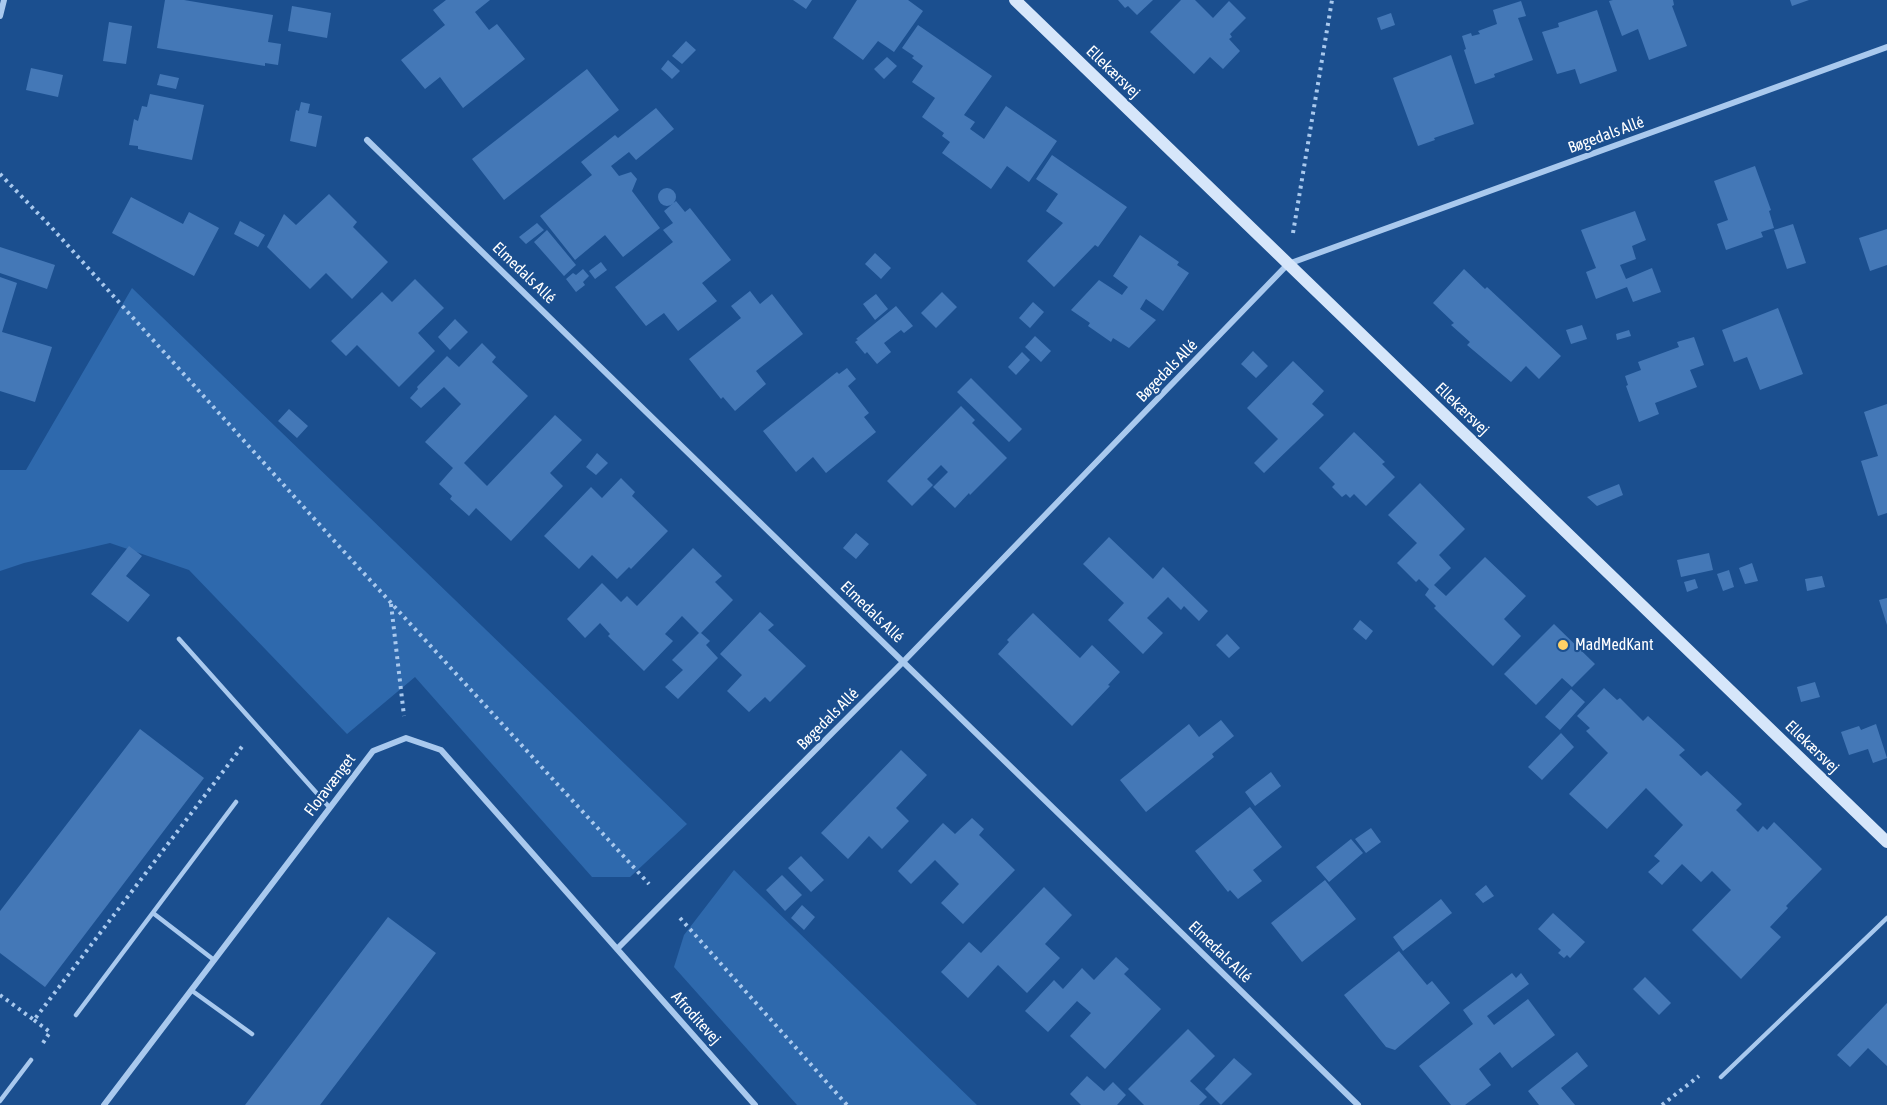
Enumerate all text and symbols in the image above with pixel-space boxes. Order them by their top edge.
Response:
street label: Ellekærsvej [1082,42,1144,102]
street label: Bøgedals Allé [1565,112,1647,158]
street label: Elmedals Allé [488,238,560,308]
street label: Bøgedals Allé [1133,336,1201,406]
street label: Ellekærsvej [1431,379,1493,439]
street label: Elmedals Allé [836,577,908,647]
place label: MadMedKant [1575,635,1654,655]
marker: MadMedKant [1556,638,1570,652]
street label: Bøgedals Allé [793,684,863,754]
street label: Ellekærsvej [1781,717,1843,777]
street label: Floravænget [300,750,360,820]
street label: Elmedals Allé [1184,917,1256,987]
street label: Afroditevej [667,988,725,1048]

